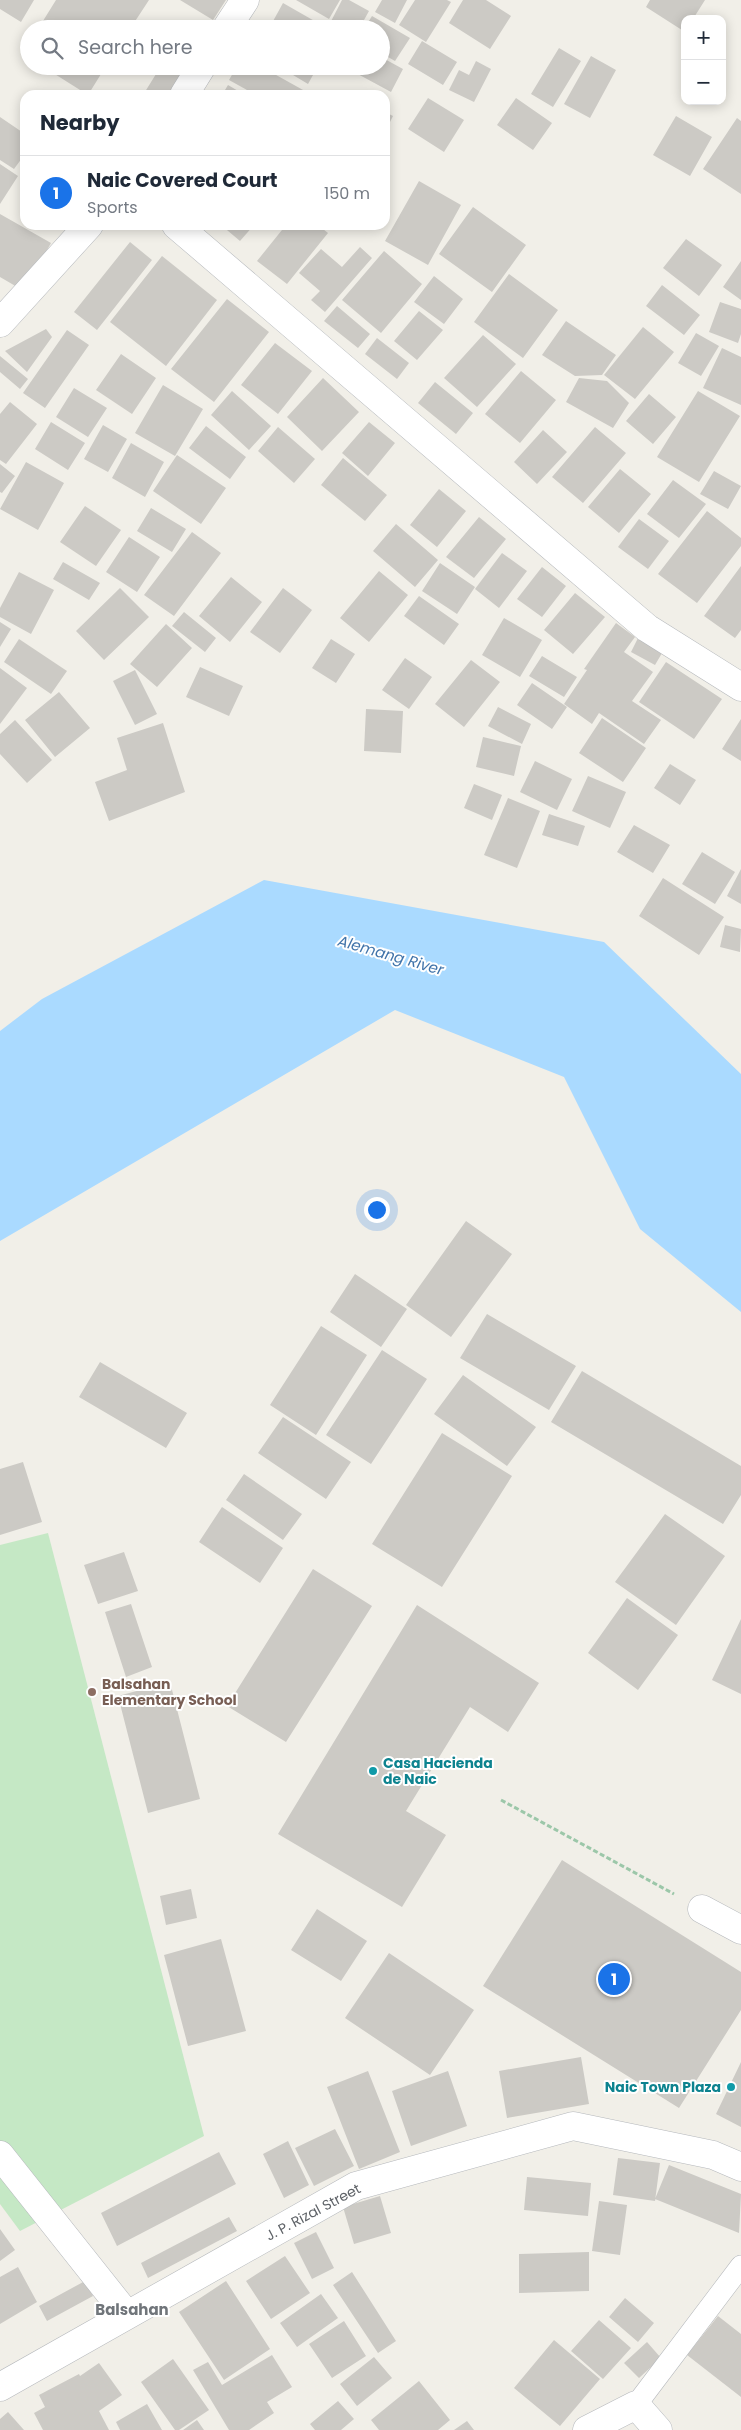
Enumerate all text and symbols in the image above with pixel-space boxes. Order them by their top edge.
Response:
map controls [681,15,726,105]
button: + [681,15,726,60]
search box [20,20,390,75]
icon: search [38,34,66,62]
text: Search here [78,34,192,61]
button: − [681,60,726,105]
text: Nearby [40,108,120,137]
text: Naic Covered Court [87,167,278,194]
text: 1 [53,182,59,205]
text: 150 m [324,182,370,205]
text: Sports [87,196,138,219]
water label: Alemang River [335,930,447,980]
your location [364,1197,390,1223]
place label: Balsahan Elementary School [102,1674,237,1710]
marker: Balsahan Elementary School [86,1686,98,1698]
place label: Casa Hacienda de Naic [383,1753,493,1789]
marker: Casa Hacienda de Naic [367,1765,379,1777]
pin: 1 [598,1960,630,1998]
place label: Naic Town Plaza [605,2077,721,2097]
marker: Naic Town Plaza [725,2081,737,2093]
street label: J. P. Rizal Street [262,2179,364,2245]
district label: Balsahan [95,2299,169,2320]

